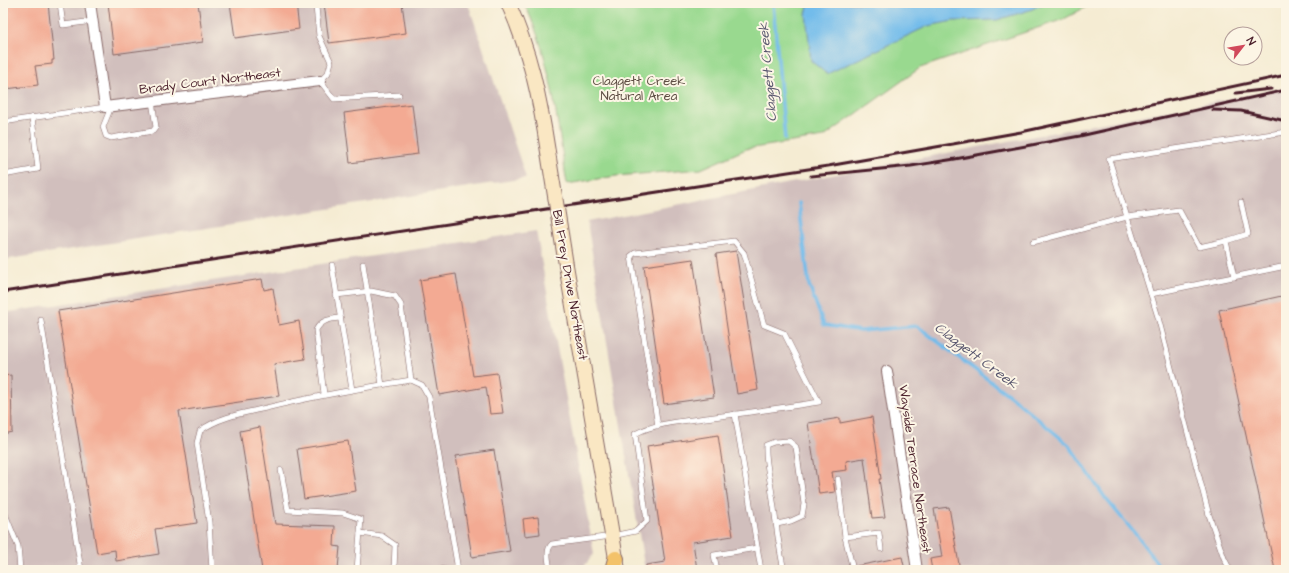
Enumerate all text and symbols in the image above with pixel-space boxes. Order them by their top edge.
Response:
water label: Claggett Creek [754,21,782,122]
north arrow [1223,26,1263,66]
text: N [1243,34,1259,48]
street label: Brady Court Northeast [138,63,283,100]
park label: Claggett Creek Natural Area [593,72,685,105]
street label: Bill Frey Drive Northeast [547,208,592,362]
water label: Claggett Creek [930,318,1022,394]
street label: Wayside Terrace Northeast [893,384,936,555]

